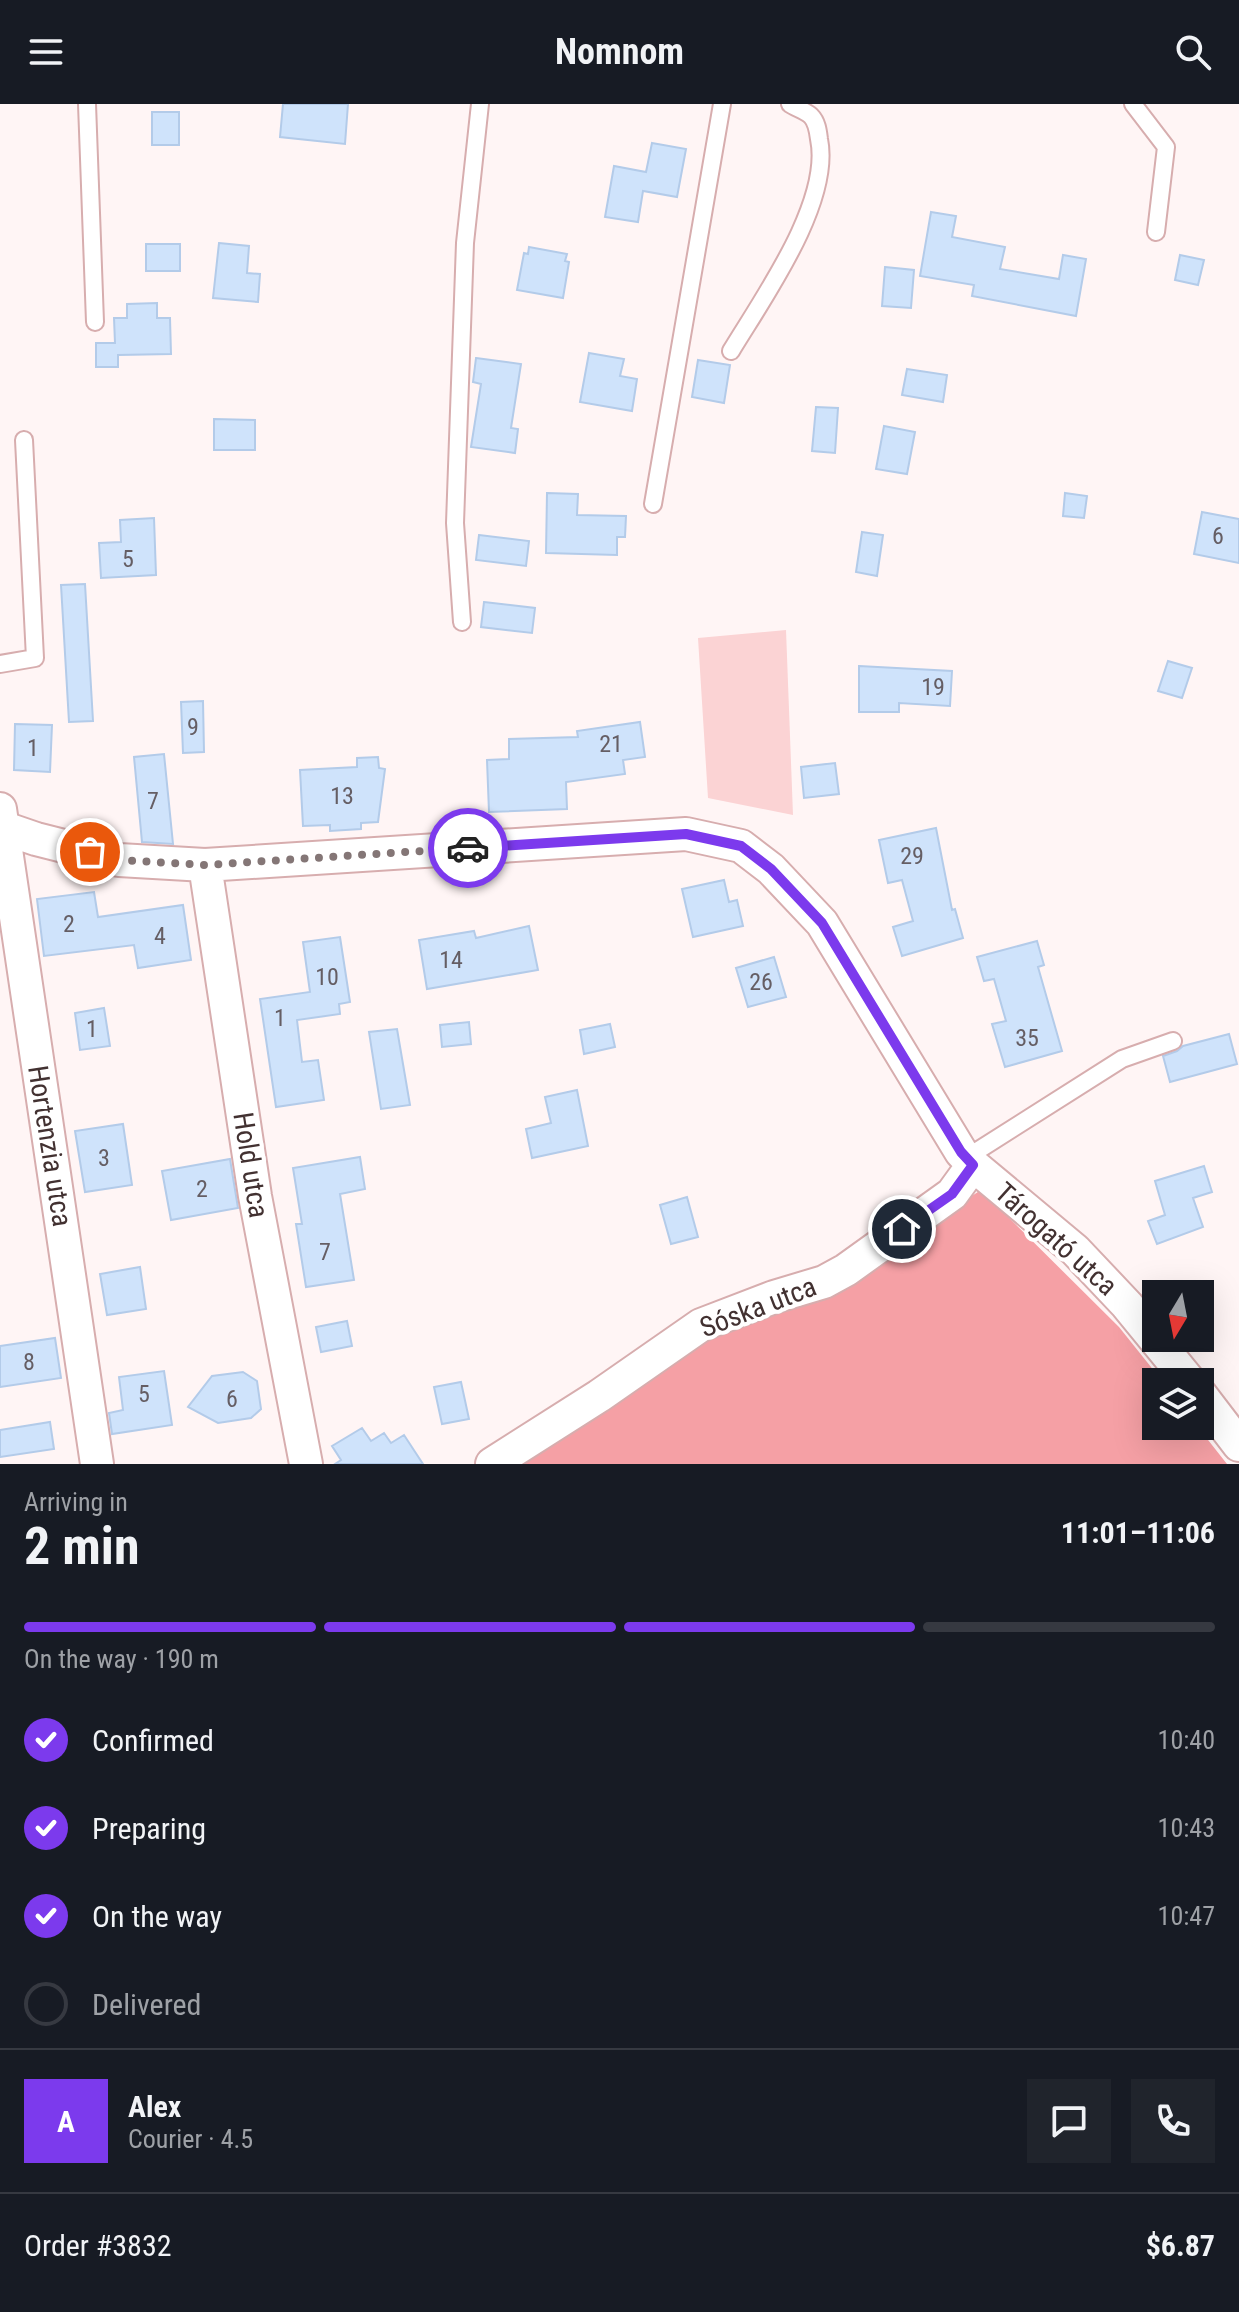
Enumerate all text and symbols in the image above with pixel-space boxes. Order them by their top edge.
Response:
icon: menu [24,30,68,74]
icon: search [1171,30,1215,74]
text: Nomnom [555,31,684,73]
house number: 6 [1212,522,1224,550]
house number: 5 [122,545,134,573]
house number: 19 [921,673,945,701]
house number: 9 [187,713,199,741]
house number: 21 [599,730,623,758]
house number: 1 [27,734,39,762]
house number: 13 [330,782,354,810]
house number: 7 [147,787,159,815]
courier [428,808,508,888]
pin [56,818,124,886]
icon: car [446,826,490,870]
icon: bag [68,830,112,874]
house number: 29 [900,842,924,870]
house number: 2 [63,910,75,938]
house number: 4 [154,922,166,950]
house number: 14 [439,946,463,974]
house number: 10 [315,963,339,991]
house number: 26 [749,968,773,996]
house number: 1 [274,1004,286,1032]
house number: 1 [86,1015,98,1043]
house number: 35 [1015,1024,1039,1052]
street label: Hortenzia utca [21,1063,79,1229]
street label: Hold utca [226,1110,276,1220]
house number: 3 [98,1144,110,1172]
house number: 2 [196,1175,208,1203]
street label: Tárogató utca [988,1176,1124,1302]
pin [868,1195,936,1263]
icon: home [880,1207,924,1251]
house number: 7 [319,1238,331,1266]
street label: Sóska utca [695,1270,821,1344]
north arrow [1142,1280,1214,1352]
map controls [1142,1280,1214,1440]
house number: 8 [23,1348,35,1376]
button: layers [1142,1368,1214,1440]
house number: 5 [138,1380,150,1408]
house number: 6 [226,1385,238,1413]
text: Arriving in [24,1487,128,1517]
text: 11:01–11:06 [1061,1515,1215,1550]
text: 2 min [24,1516,140,1577]
text: On the way · 190 m [24,1644,219,1674]
icon: check [24,1718,68,1762]
text: Confirmed [92,1723,214,1758]
text: 10:40 [1158,1725,1215,1755]
icon: check [24,1806,68,1850]
text: Preparing [92,1811,206,1846]
text: 10:43 [1158,1813,1215,1843]
icon: check [24,1894,68,1938]
text: On the way [92,1899,222,1934]
text: 10:47 [1158,1901,1215,1931]
text: Delivered [92,1987,201,2022]
button: chat [1027,2079,1111,2163]
button: phone [1131,2079,1215,2163]
text: Alex [128,2089,181,2124]
text: A [57,2104,75,2139]
text: Courier · 4.5 [128,2124,253,2154]
text: Order #3832 [24,2228,172,2263]
text: $6.87 [1146,2228,1215,2263]

